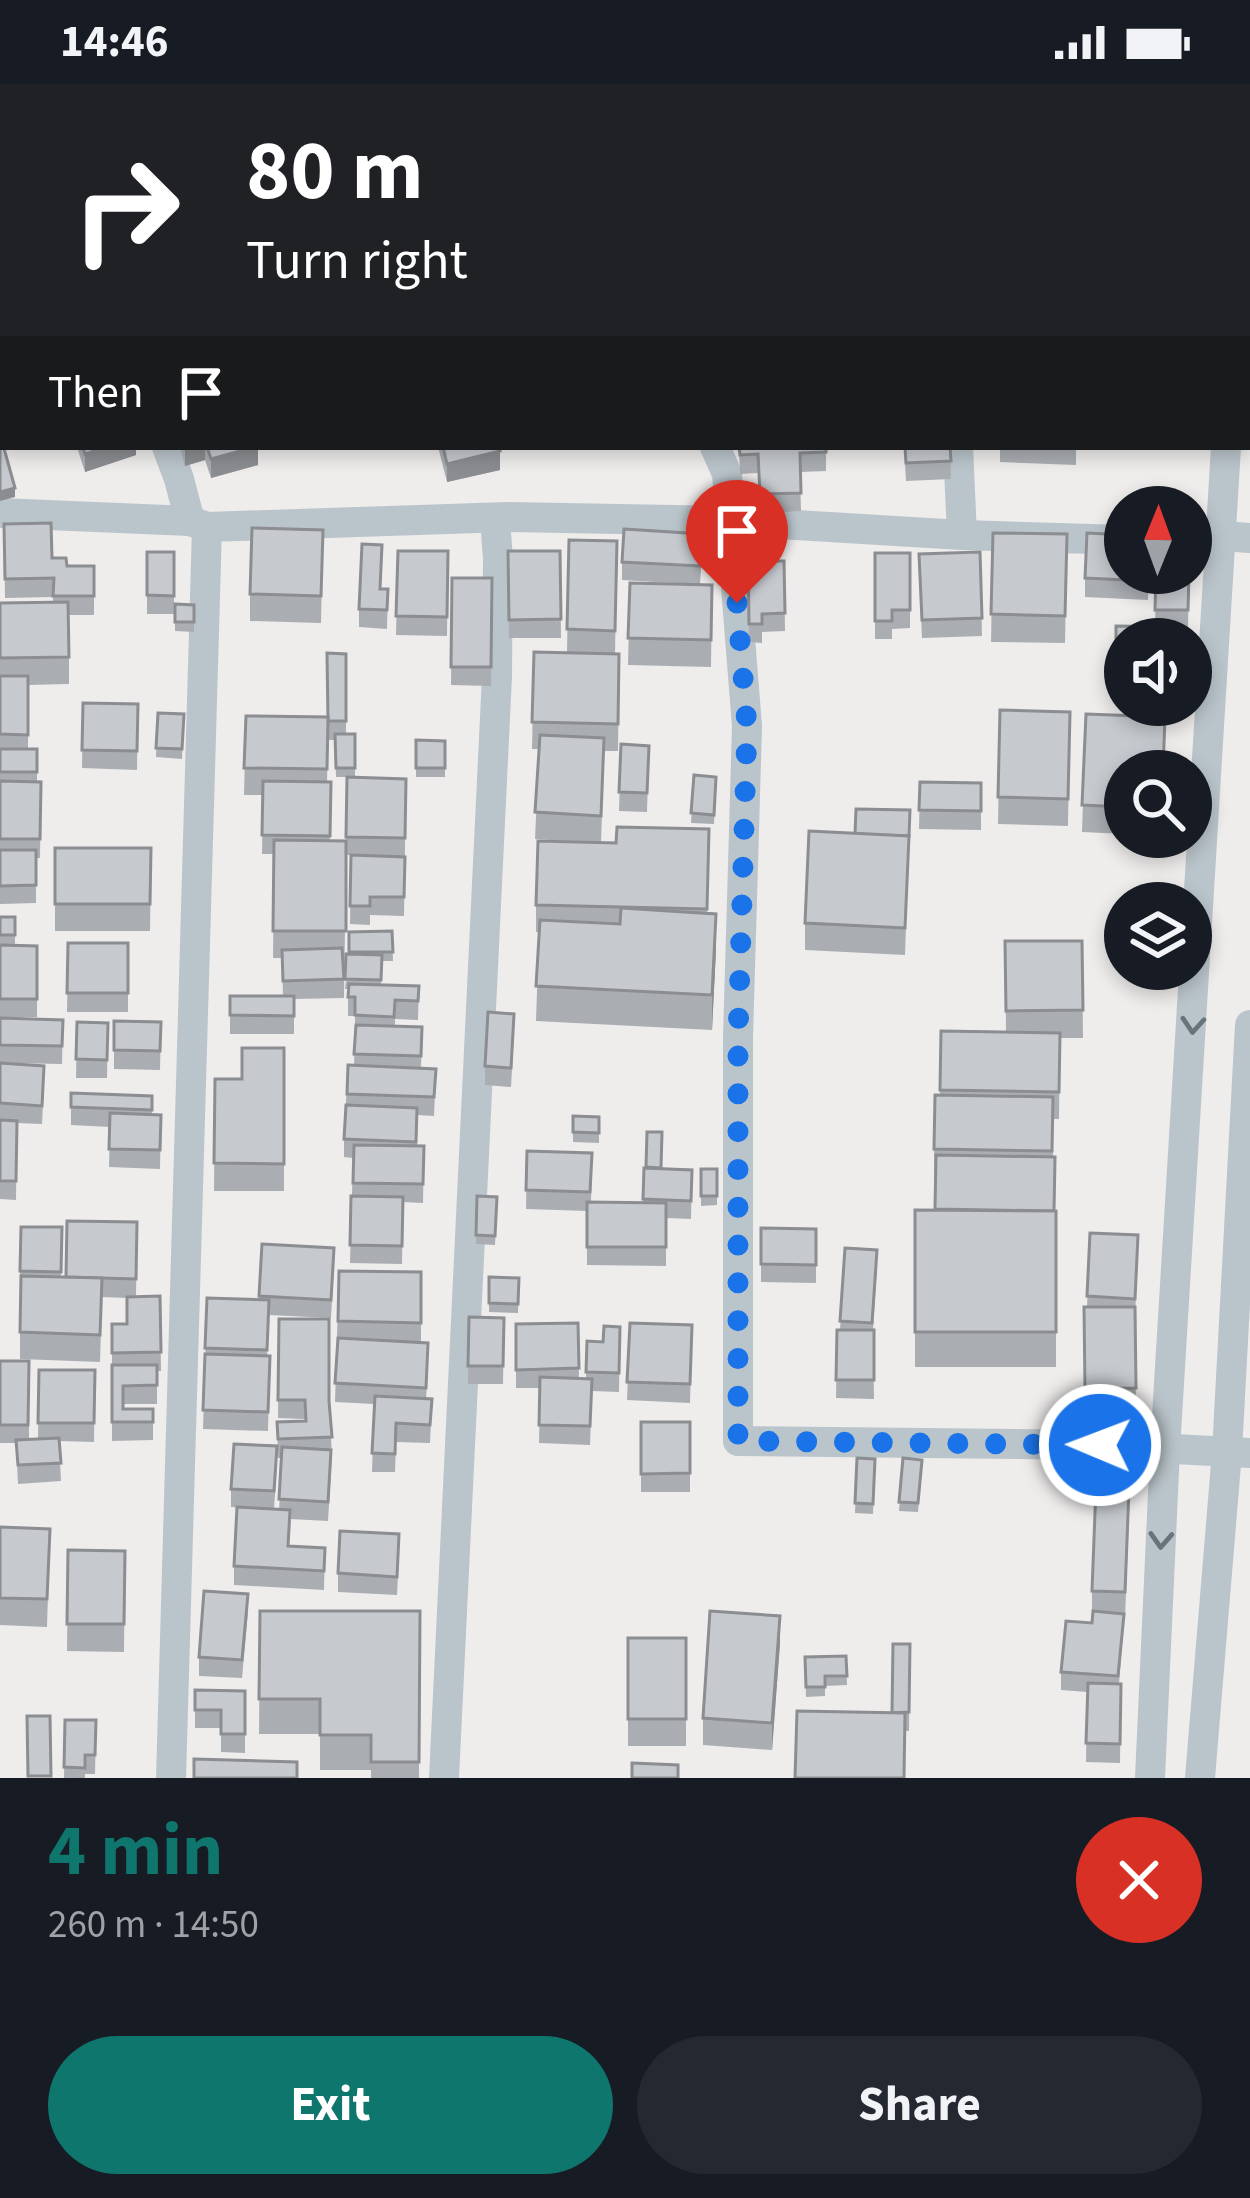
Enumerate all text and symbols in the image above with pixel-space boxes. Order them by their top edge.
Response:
text: 14:46 [60,10,169,74]
text: 80 m [246,112,424,232]
icon: right [48,132,204,288]
text: Turn right [246,223,468,300]
icon: arrive [168,360,234,426]
text: Then [48,361,144,425]
pin [686,480,788,603]
north arrow [1104,486,1212,594]
map controls [1104,486,1212,990]
icon: arrive [704,498,770,564]
button: sound [1104,618,1212,726]
button: search [1104,750,1212,858]
button: layers [1104,882,1212,990]
one-way arrow [1180,1016,1206,1035]
position arrow [1037,1382,1163,1508]
one-way arrow [1148,1531,1174,1550]
text: 4 min [48,1800,223,1903]
button: close [1076,1817,1202,1943]
text: 260 m · 14:50 [48,1897,259,1953]
button: Exit [48,2036,613,2174]
button: Share [637,2036,1202,2174]

